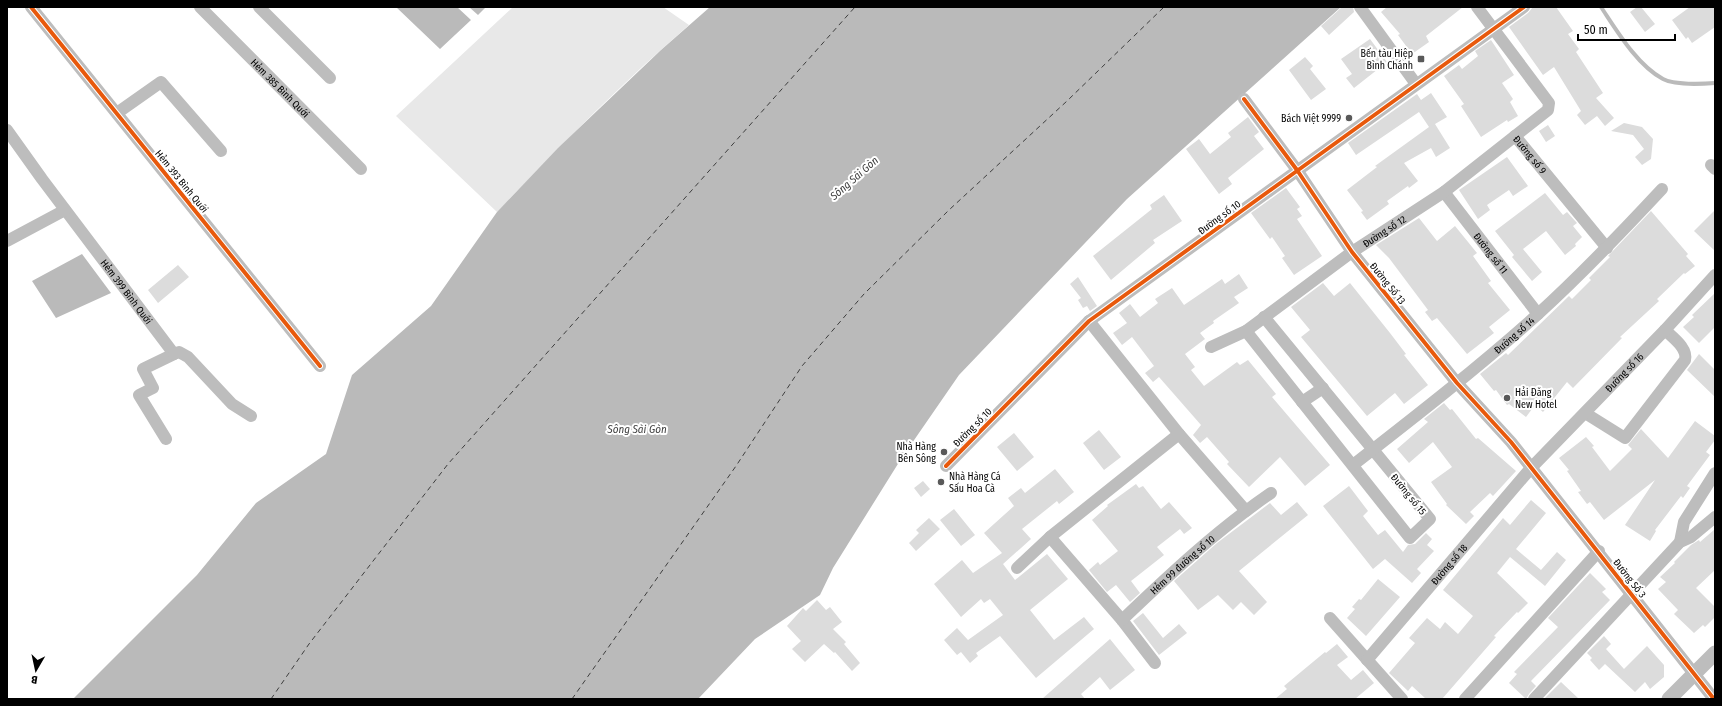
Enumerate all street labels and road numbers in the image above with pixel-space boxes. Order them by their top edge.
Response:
street label: Hẻm 385 Bình Quới [248,57,311,120]
street label: Đường số 9 [1510,134,1549,177]
street label: Hẻm 393 Bình Quới [152,147,211,215]
street label: Đường số 10 [1195,197,1243,237]
street label: Đường số 12 [1361,213,1409,250]
street label: Đường số 11 [1471,231,1510,277]
street label: Hẻm 399 Bình Quới [98,257,154,327]
street label: Đường Số 13 [1367,260,1409,307]
street label: Đường số 14 [1492,315,1538,357]
street label: Đường số 16 [1603,351,1646,395]
street label: Đường số 10 [950,405,995,450]
street label: Đường số 15 [1388,471,1429,518]
street label: Hẻm 99 đường số 10 [1148,533,1218,597]
street label: Đường số 18 [1429,542,1470,588]
street label: Đường Số 3 [1610,556,1649,601]

